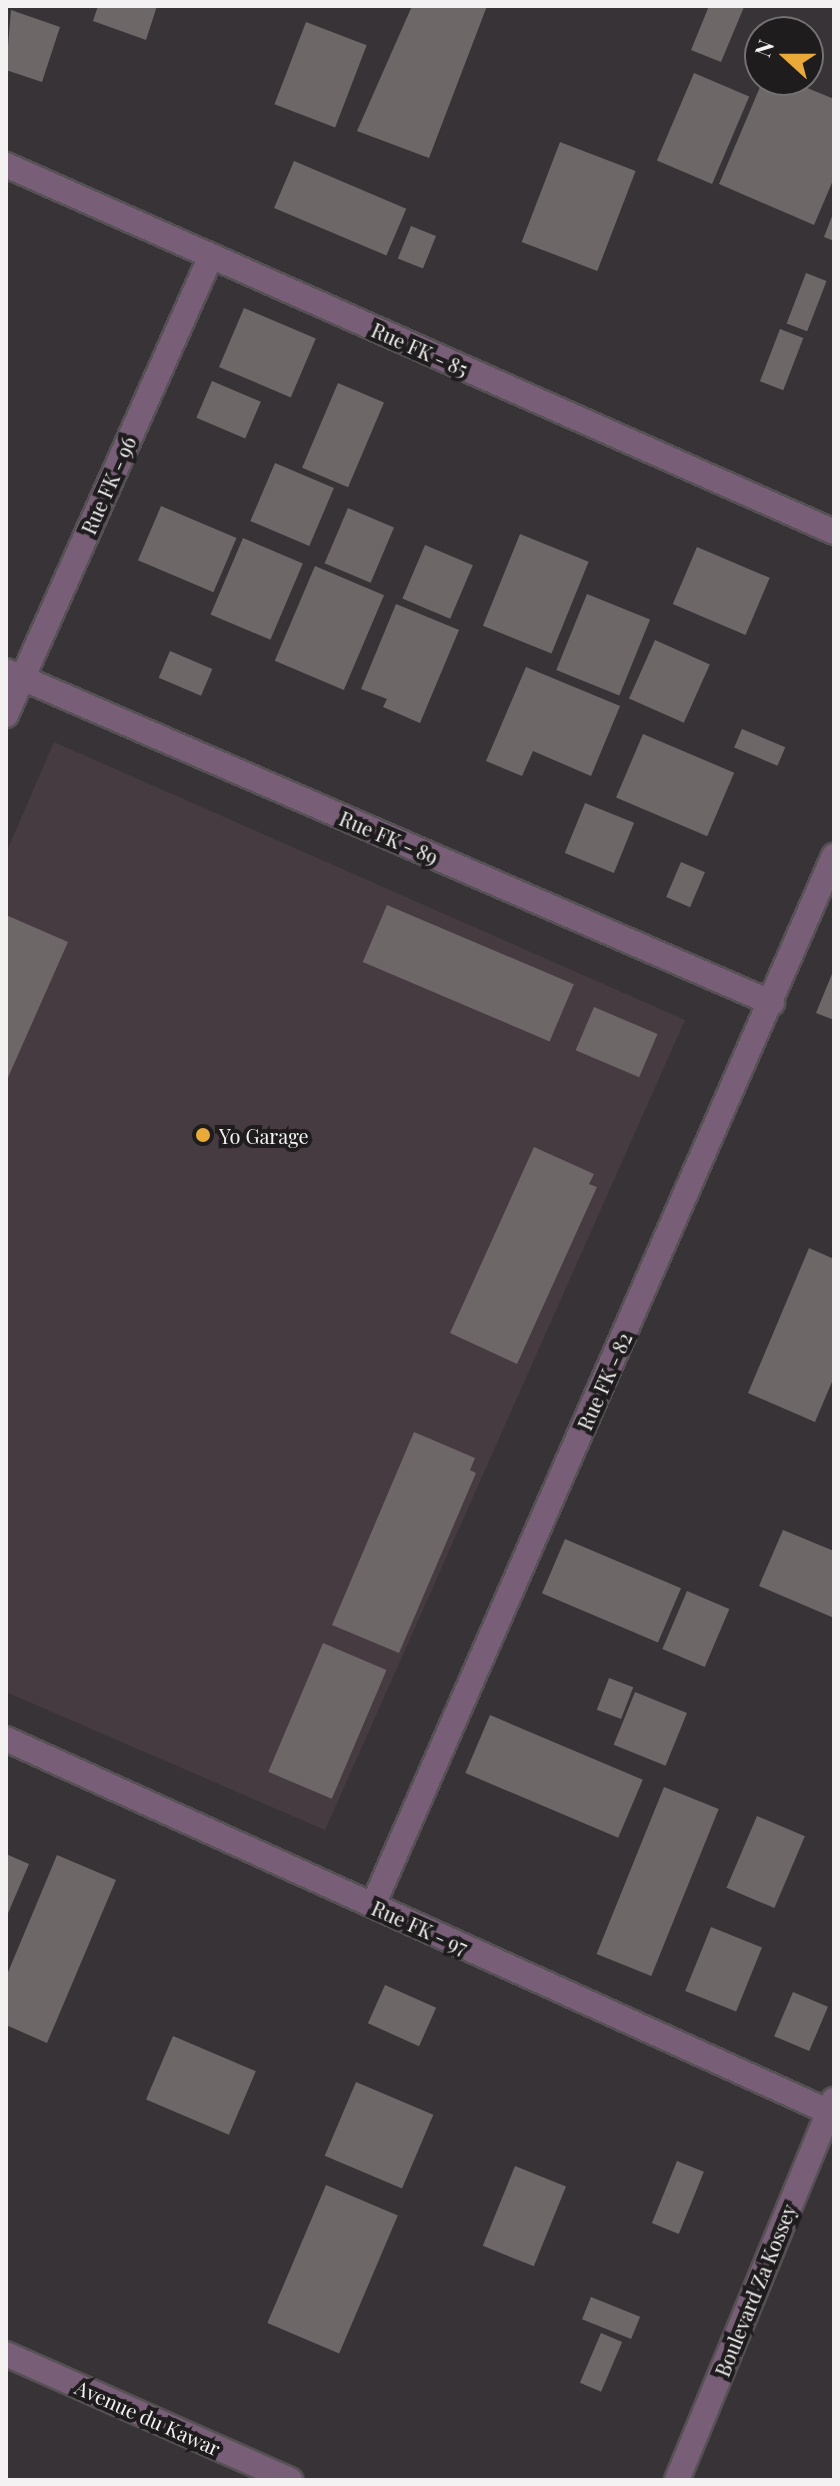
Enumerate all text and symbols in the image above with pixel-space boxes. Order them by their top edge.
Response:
north arrow [744,16,824,96]
text: N [747,35,780,61]
street label: Rue FK - 85 [368,317,472,381]
street label: Rue FK - 96 [76,432,140,538]
street label: Rue FK - 89 [336,806,442,868]
place label: Yo Garage [219,1123,309,1147]
marker: Yo Garage [194,1126,212,1144]
street label: Rue FK - 82 [572,1329,636,1433]
street label: Rue FK - 97 [368,1895,472,1959]
street label: Boulevard Za Kossey [709,2200,801,2380]
street label: Avenue du Kawar [72,2374,224,2460]

